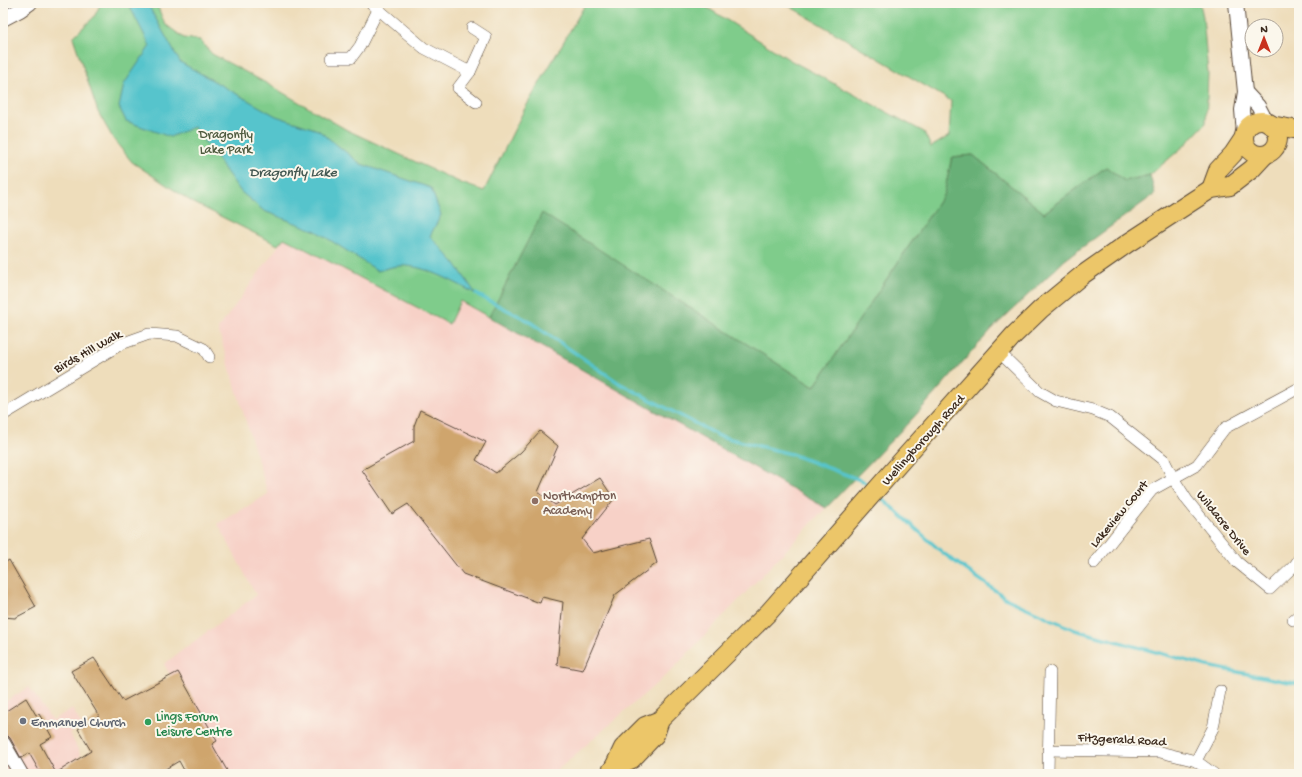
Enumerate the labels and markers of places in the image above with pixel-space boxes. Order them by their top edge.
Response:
place label: Northampton Academy [543,489,617,519]
marker: Northampton Academy [530,496,540,506]
place label: Lings Forum Leisure Centre [156,710,232,740]
marker: Emmanuel Church [18,716,28,726]
place label: Emmanuel Church [31,716,126,731]
marker: Lings Forum Leisure Centre [143,717,153,727]

